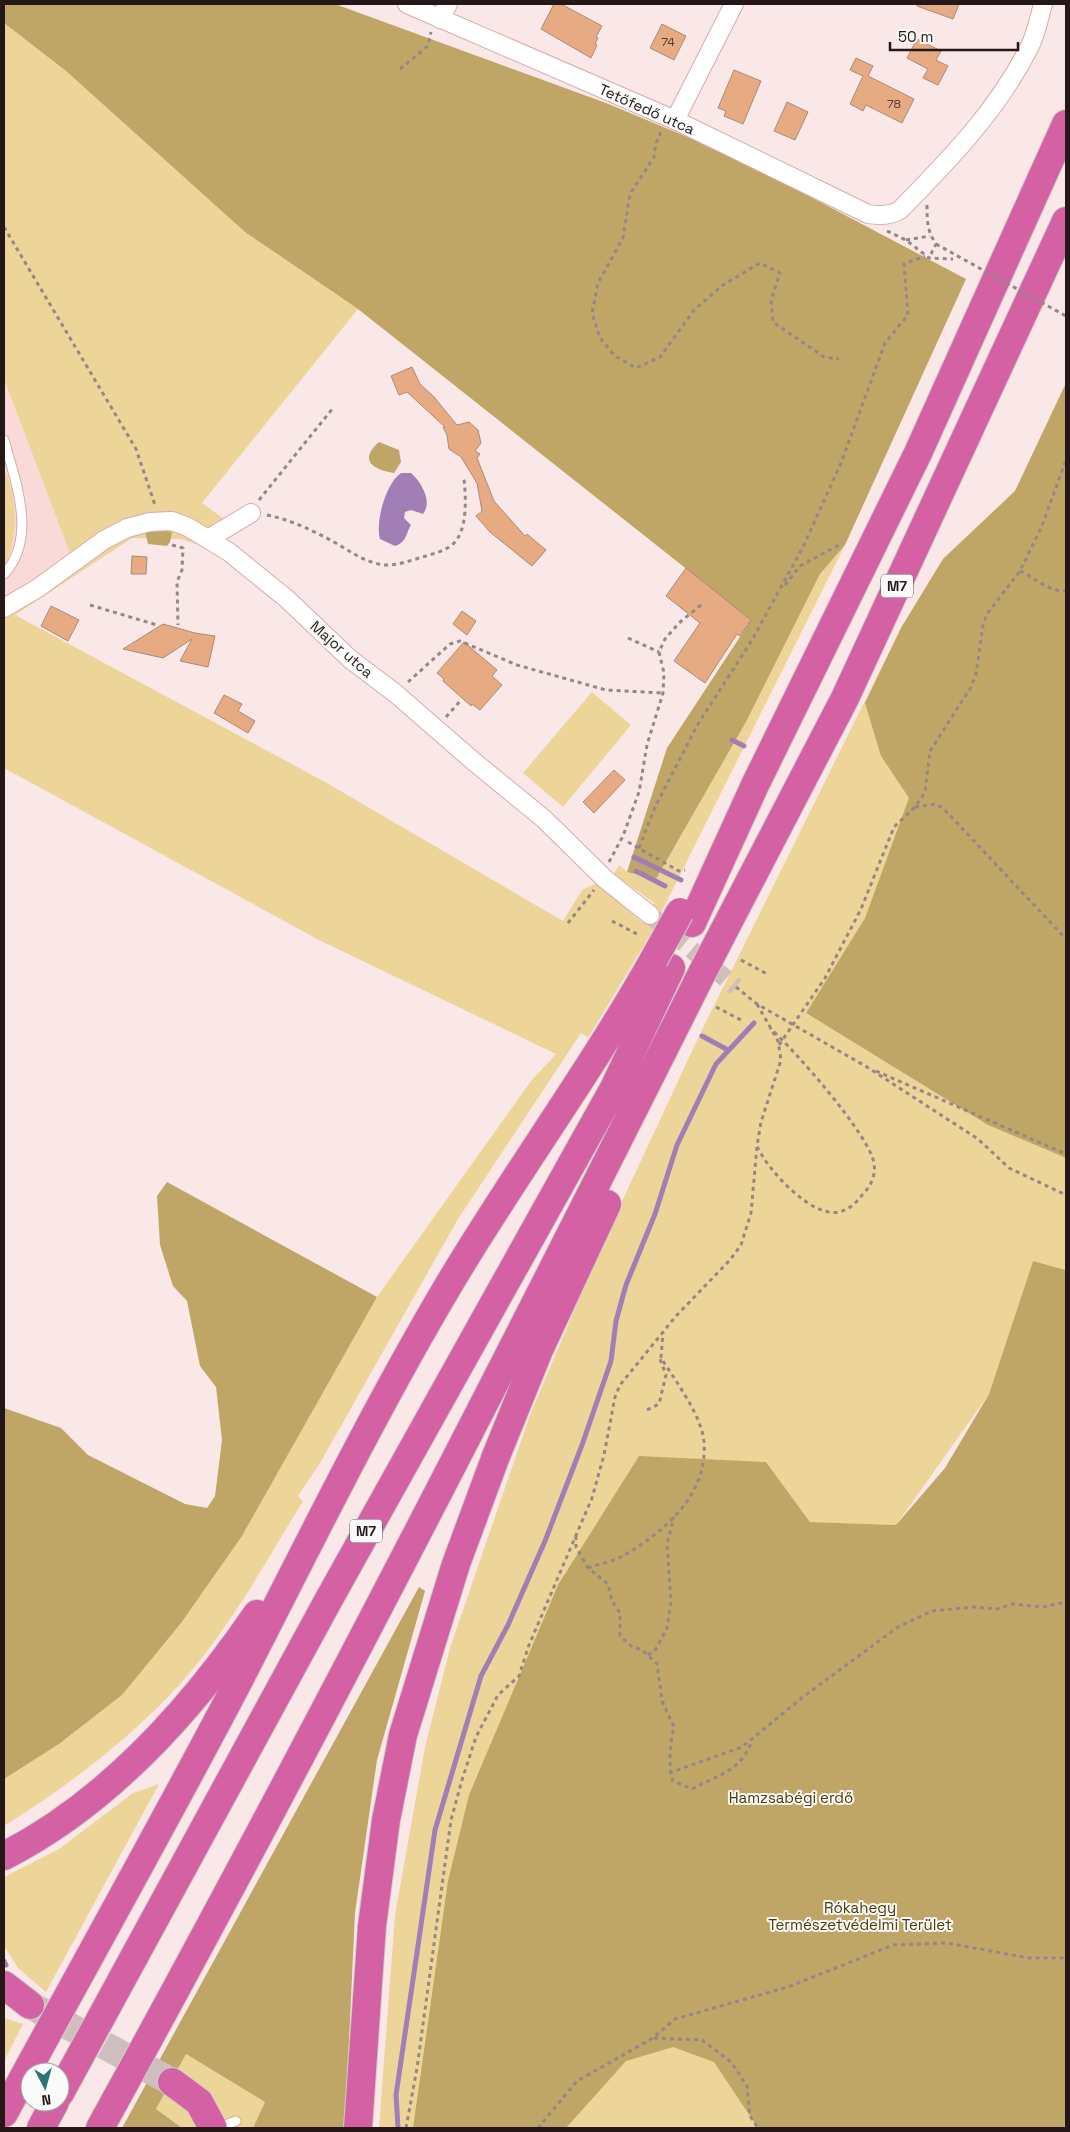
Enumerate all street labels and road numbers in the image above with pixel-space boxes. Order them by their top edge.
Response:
street label: Tetőfedő utca [596,79,698,139]
road number: M7 [881,574,913,598]
street label: Major utca [307,616,378,682]
road number: M7 [350,1520,382,1542]

